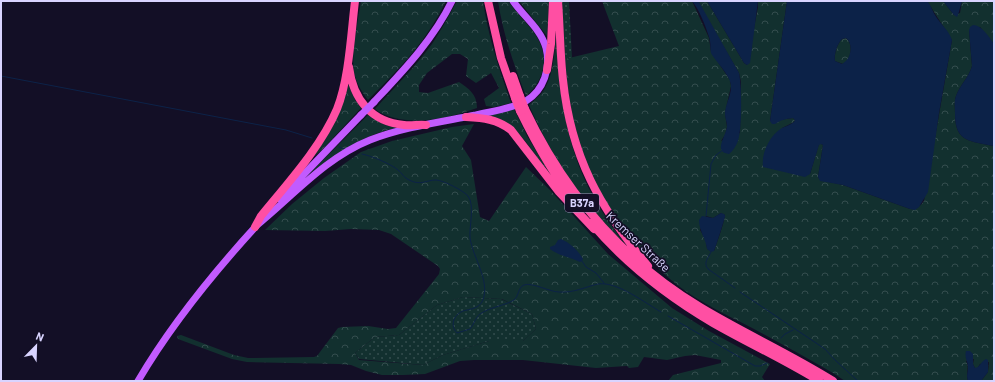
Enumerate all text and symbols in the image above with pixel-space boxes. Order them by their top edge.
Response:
road number: B37a [565,194,599,212]
street label: Kremser Straße [604,208,673,274]
north arrow [16,326,56,366]
text: N [34,329,46,344]

